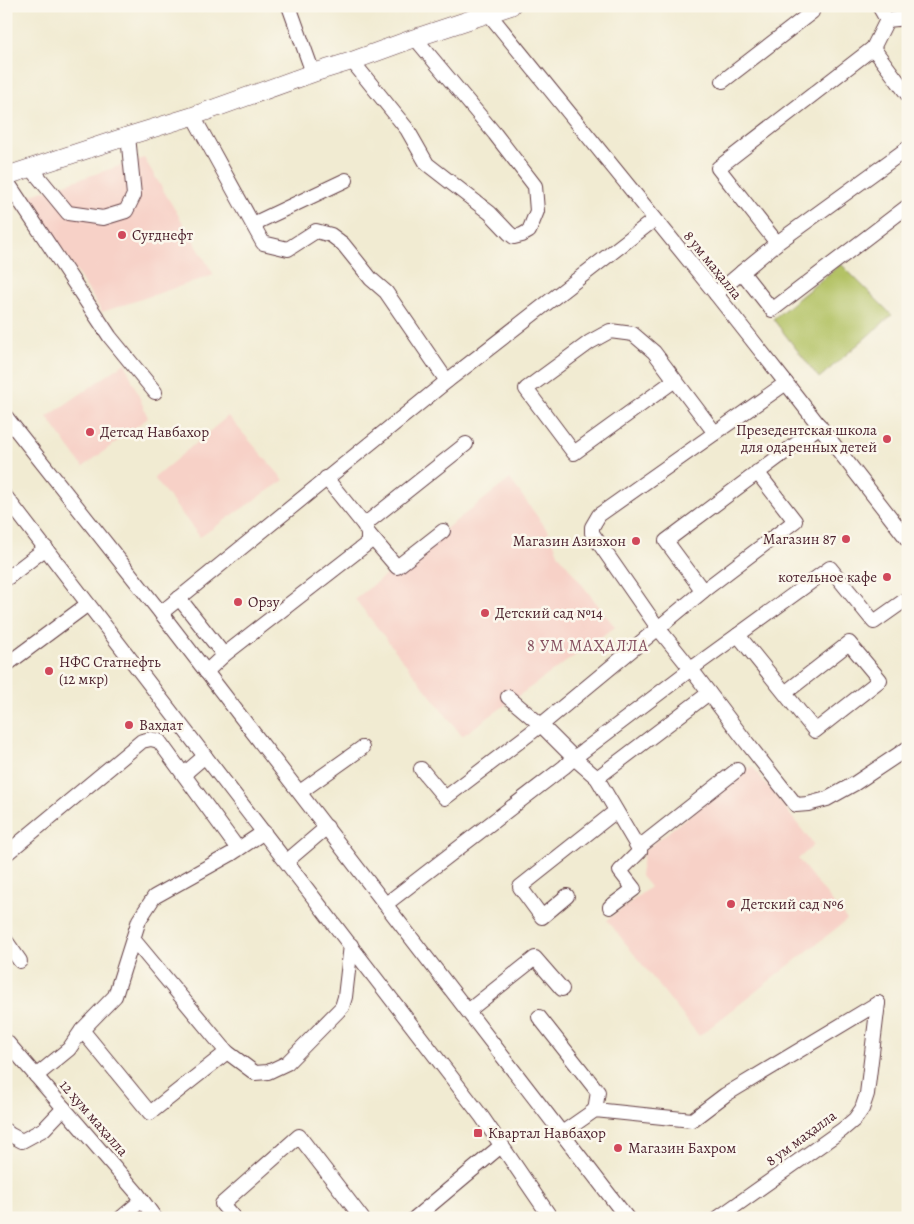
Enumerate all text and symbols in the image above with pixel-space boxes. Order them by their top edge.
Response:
place label: Суғднефт [132,225,194,245]
street label: 8 ум маҳалла [679,227,747,304]
marker: Суғднефт [116,229,128,241]
place label: Презедентская школа для одаренных детей [736,420,877,457]
place label: Детсад Навбахор [100,422,209,442]
marker: Детсад Навбахор [84,426,96,438]
marker: Презедентская школа для одаренных детей [881,433,893,445]
place label: Магазин 87 [763,529,837,549]
place label: Магазин Азизхон [513,531,626,551]
marker: Магазин 87 [840,533,852,545]
marker: Магазин Азизхон [630,535,642,547]
place label: котельное кафе [778,567,877,587]
marker: котельное кафе [881,571,893,583]
place label: Орзу [248,592,280,612]
marker: Орзу [232,596,244,608]
place label: Детский сад №14 [495,603,603,623]
marker: Детский сад №14 [479,607,491,619]
district label: 8 УМ МАҲАЛЛА [527,635,649,657]
place label: НФС Статнефть (12 мкр) [59,652,161,689]
marker: НФС Статнефть (12 мкр) [43,665,55,677]
place label: Вахдат [139,715,184,735]
marker: Вахдат [123,719,135,731]
place label: Детский сад №6 [741,894,844,914]
marker: Детский сад №6 [725,898,737,910]
street label: 12 ҳум маҳалла [55,1076,133,1161]
street label: 8 ум маҳалла [762,1106,840,1170]
place label: Квартал Навбаҳор [488,1123,606,1143]
marker: Квартал Навбаҳор [472,1127,484,1139]
place label: Магазин Бахром [628,1138,736,1158]
marker: Магазин Бахром [612,1142,624,1154]

